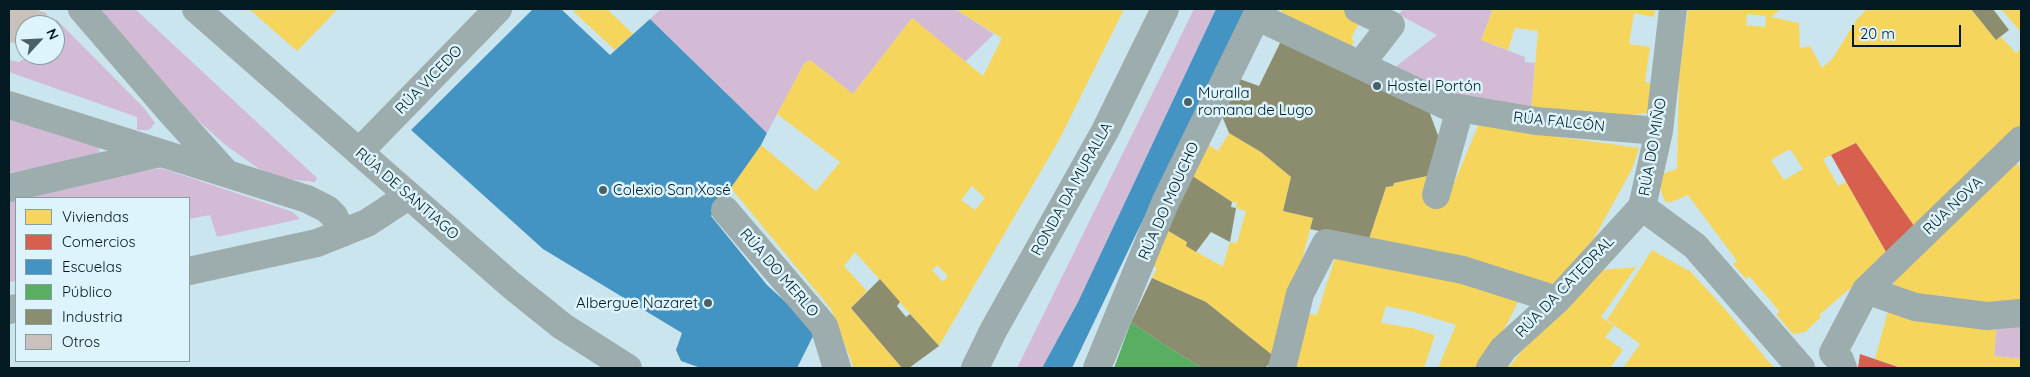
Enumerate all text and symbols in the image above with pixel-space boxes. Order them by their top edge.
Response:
north arrow [15,15,65,65]
scale bar [1855,15,1964,47]
text: 20 m [1860,24,1895,43]
text: N [42,26,63,43]
street label: RÚA VICEDO [392,42,466,118]
place label: Hostel Portón [1387,77,1481,95]
marker: Hostel Portón [1371,80,1383,92]
place label: Muralla romana de Lugo [1198,84,1313,119]
marker: Muralla romana de Lugo [1182,96,1194,108]
street label: RÚA DO MIÑO [1636,97,1670,197]
street label: RÚA FALCÓN [1512,108,1606,136]
street label: RONDA DA MURALLA [1028,119,1116,259]
street label: RÚA DO MOUCHO [1135,139,1203,263]
street label: RÚA DE SANTIAGO [352,144,462,244]
street label: RÚA NOVA [1920,173,1986,239]
place label: Colexio San Xosé [613,181,731,199]
marker: Colexio San Xosé [597,184,609,196]
legend [15,197,190,362]
text: Viviendas [62,207,129,226]
street label: RÚA DO MERLO [736,225,822,321]
text: Comercios [62,232,136,251]
street label: RÚA DA CATEDRAL [1512,233,1618,341]
text: Escuelas [62,257,122,276]
text: Público [62,282,112,301]
place label: Albergue Nazaret [576,294,698,312]
marker: Albergue Nazaret [702,297,714,309]
text: Industria [62,307,122,326]
text: Otros [62,332,100,351]

